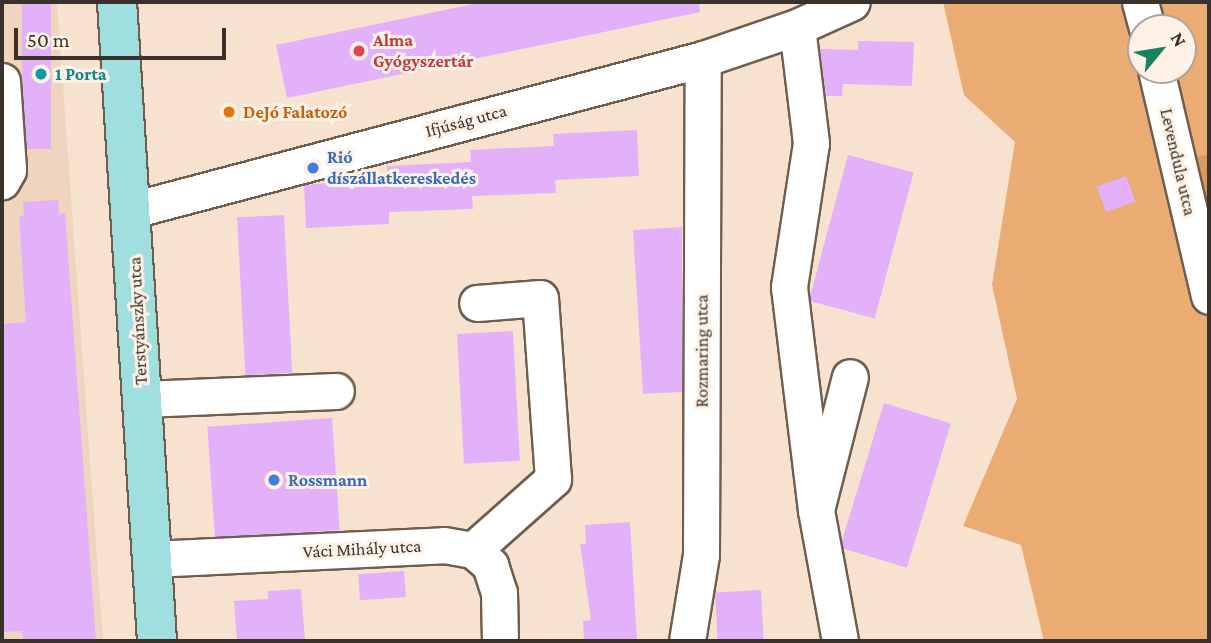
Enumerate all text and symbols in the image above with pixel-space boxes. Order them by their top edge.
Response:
scale bar [18,14,229,58]
north arrow [1127,14,1197,84]
text: 50 m [27,28,70,52]
text: N [1167,28,1191,50]
place label: Alma Gyógyszertár [373,30,473,72]
marker: Alma Gyógyszertár [351,43,367,59]
place label: 1 Porta [55,63,107,85]
marker: 1 Porta [33,66,49,82]
street label: Ifjúság utca [423,100,509,142]
place label: DeJó Falatozó [243,101,347,123]
marker: DeJó Falatozó [221,104,237,120]
street label: Levendula utca [1155,106,1201,218]
place label: Rió díszállatkereskedés [327,147,476,190]
marker: Rió díszállatkereskedés [305,160,321,176]
street label: Terstyánszky utca [124,256,152,386]
street label: Rozmaring utca [691,294,713,408]
place label: Rossmann [288,469,367,491]
marker: Rossmann [266,472,282,488]
street label: Váci Mihály utca [302,535,422,563]

